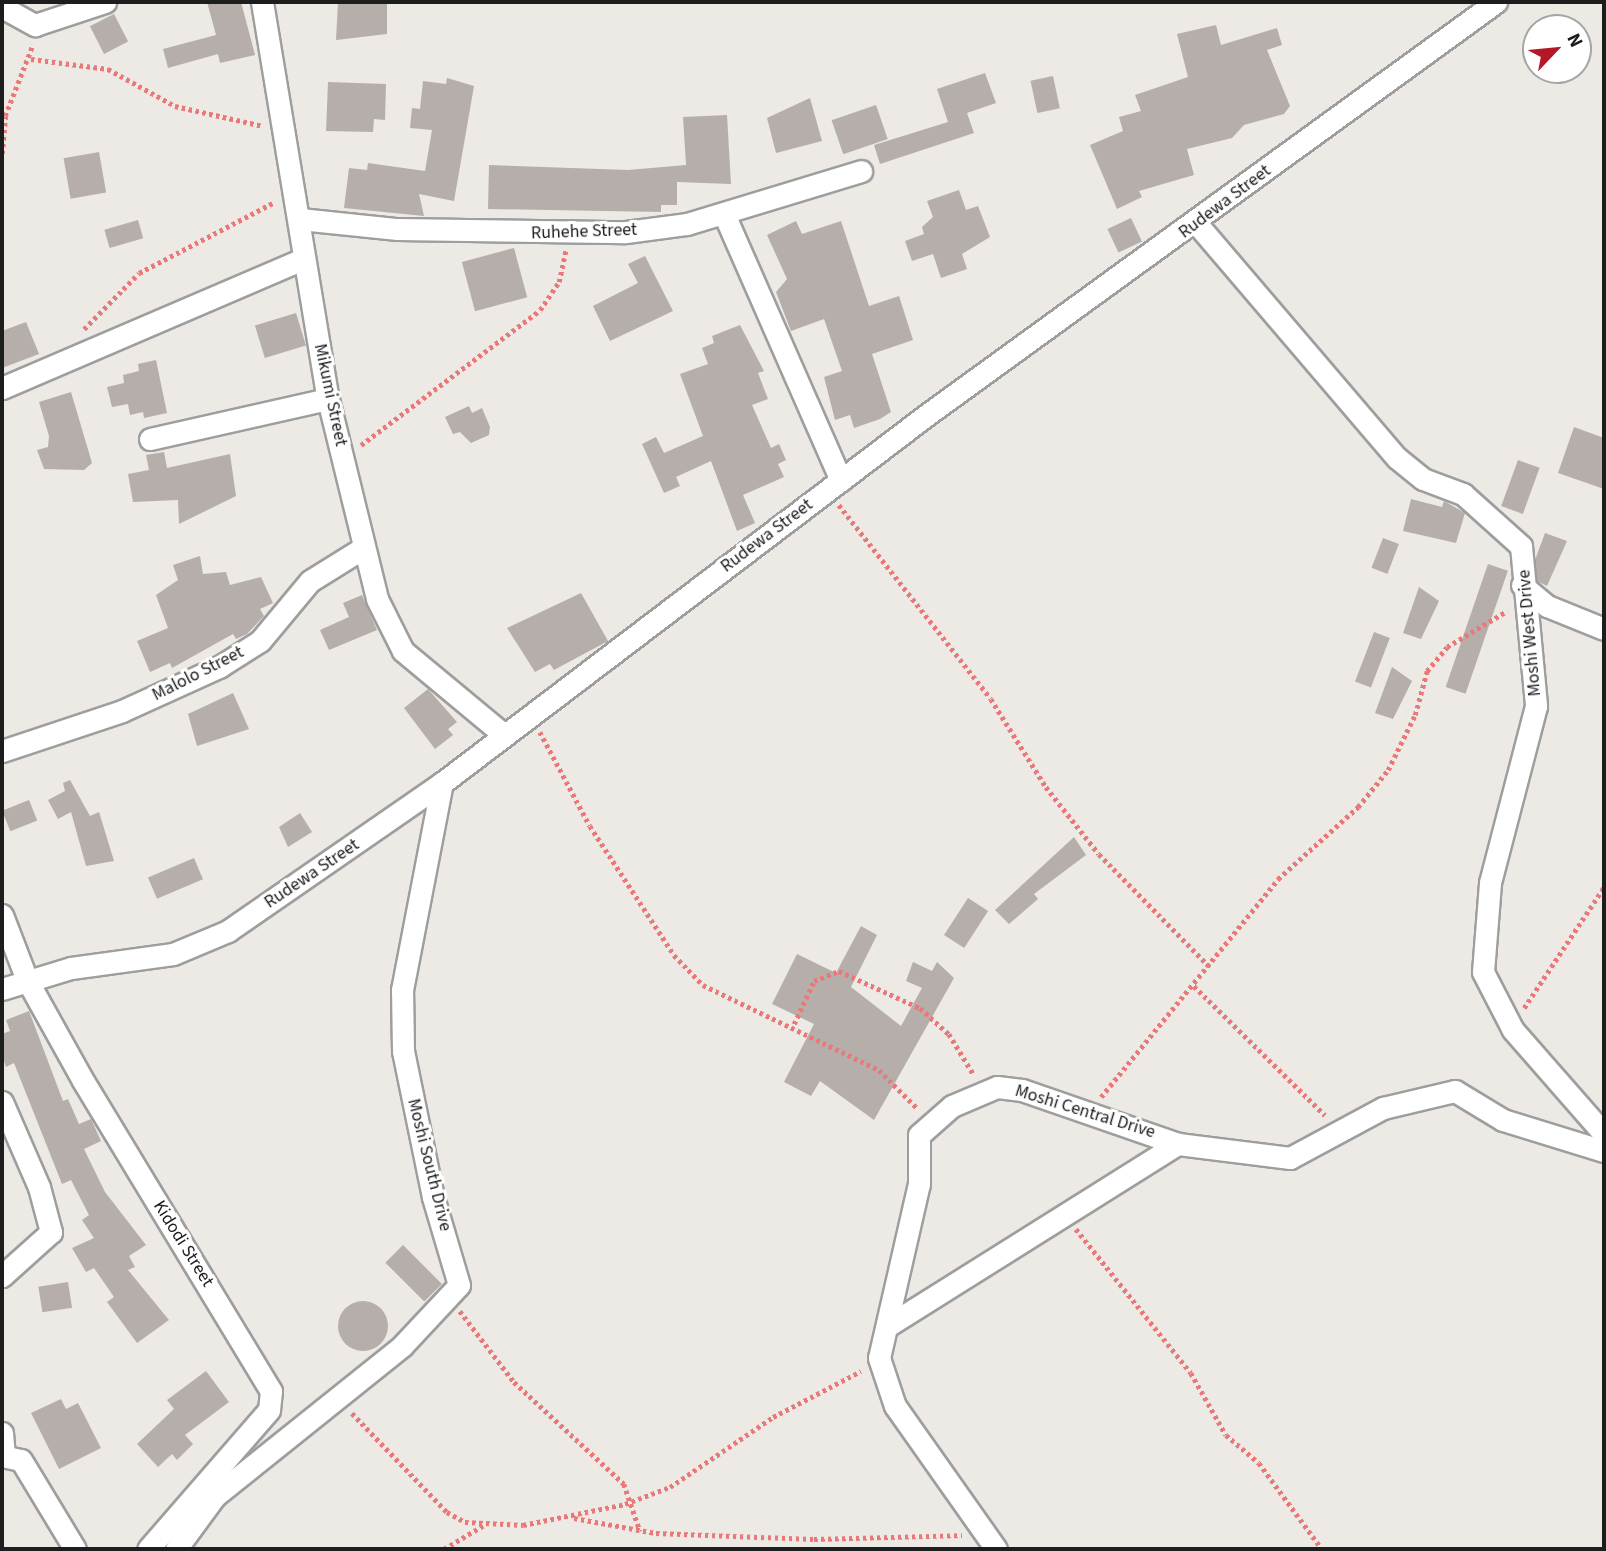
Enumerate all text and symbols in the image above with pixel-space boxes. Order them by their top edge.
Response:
north arrow [1522,14,1592,84]
text: N [1560,29,1589,52]
street label: Rudewa Street [1175,160,1275,244]
street label: Ruhehe Street [531,219,637,245]
street label: Mikumi Street [309,342,351,448]
street label: Rudewa Street [717,494,817,578]
street label: Moshi West Drive [1514,569,1546,697]
street label: Malolo Street [149,642,247,706]
street label: Rudewa Street [261,834,363,914]
street label: Moshi Central Drive [1012,1080,1158,1144]
street label: Moshi South Drive [402,1096,456,1234]
street label: Kidodi Street [148,1197,218,1291]

